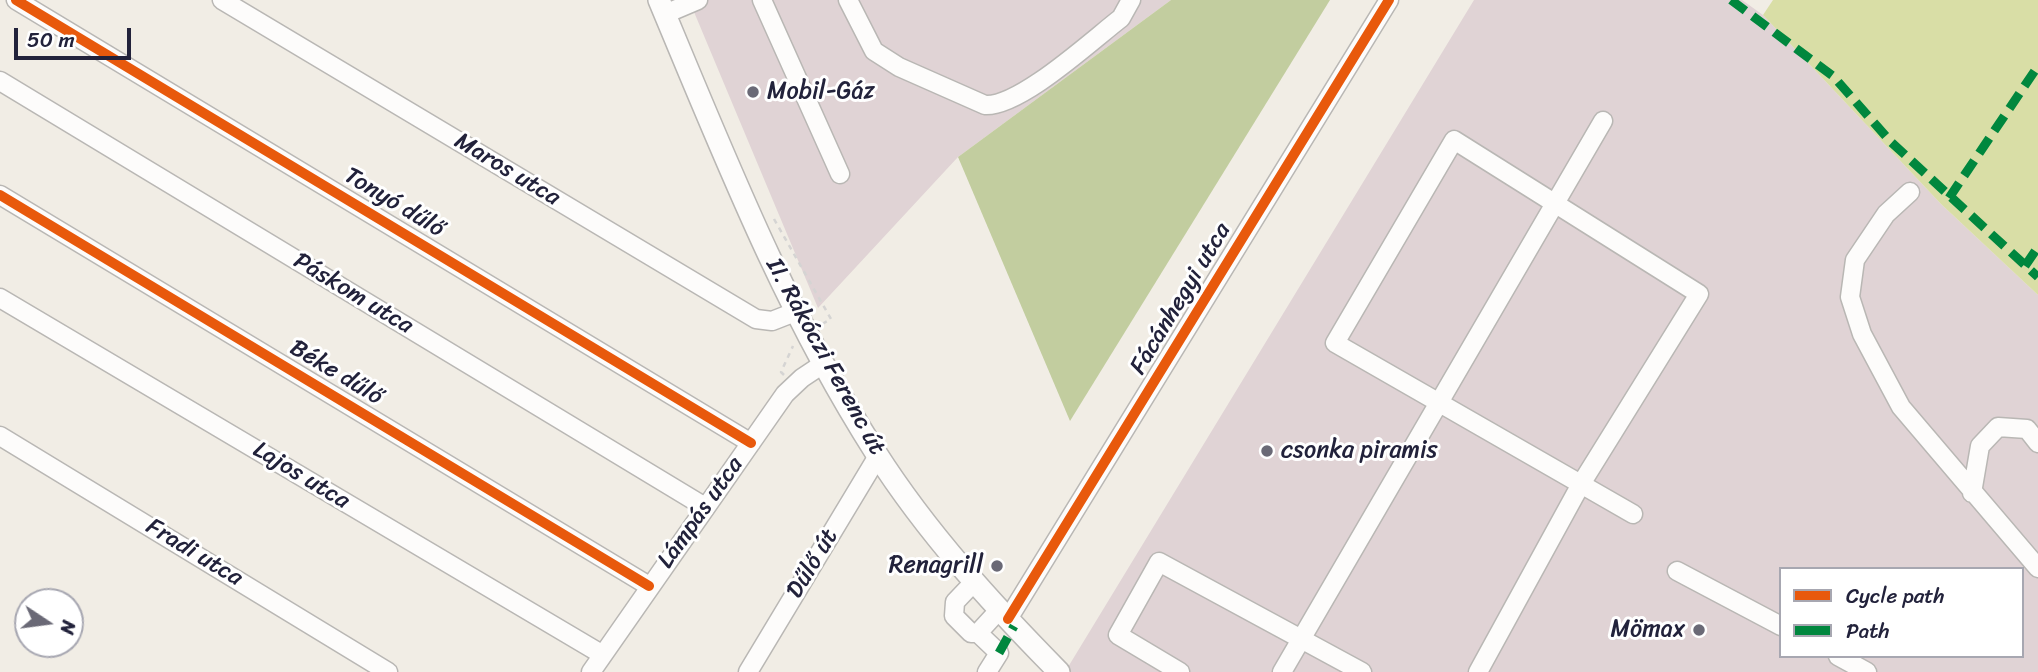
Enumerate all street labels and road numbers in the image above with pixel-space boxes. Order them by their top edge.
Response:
street label: Maros utca [449,127,565,213]
street label: Tonyó dűlő [339,162,449,244]
street label: Fácánhegyi utca [1124,218,1238,380]
street label: Páskom utca [288,247,418,341]
street label: II. Rákóczi Ferenc út [759,254,891,460]
street label: Béke dűlő [284,334,388,412]
street label: Lajos utca [247,436,355,516]
street label: Lámpás utca [652,452,750,574]
street label: Fradi utca [140,513,248,593]
street label: Dűlő út [781,524,845,604]

